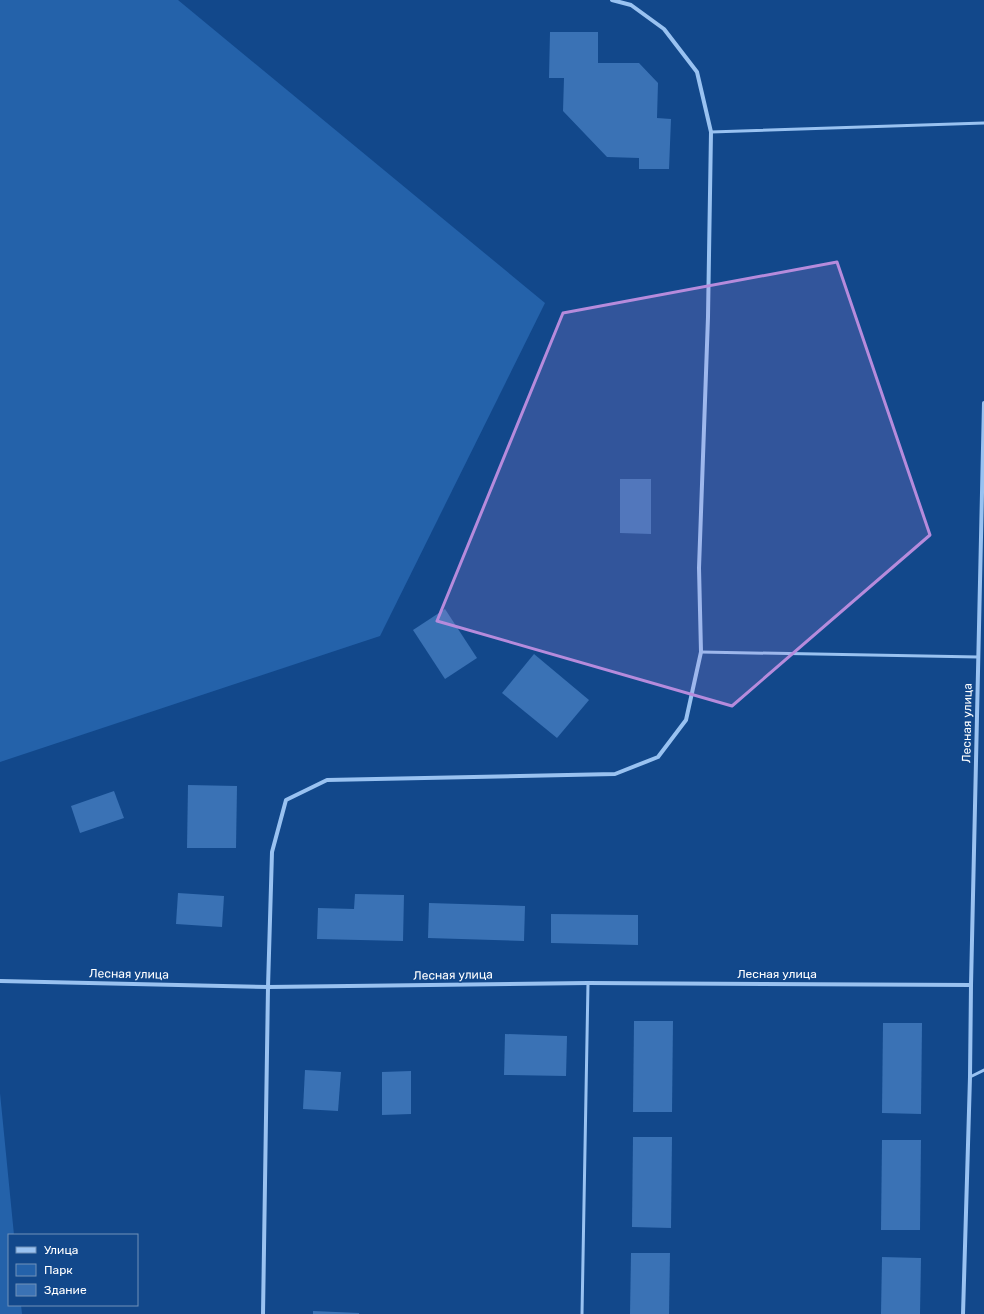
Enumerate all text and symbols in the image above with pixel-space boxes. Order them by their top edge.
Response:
street label: Лесная улица [959,683,975,763]
street label: Лесная улица [89,966,169,982]
street label: Лесная улица [413,967,493,983]
street label: Лесная улица [737,967,817,981]
legend [8,1234,138,1306]
text: Улица [44,1243,78,1257]
text: Парк [44,1263,73,1277]
text: Здание [44,1283,87,1297]

